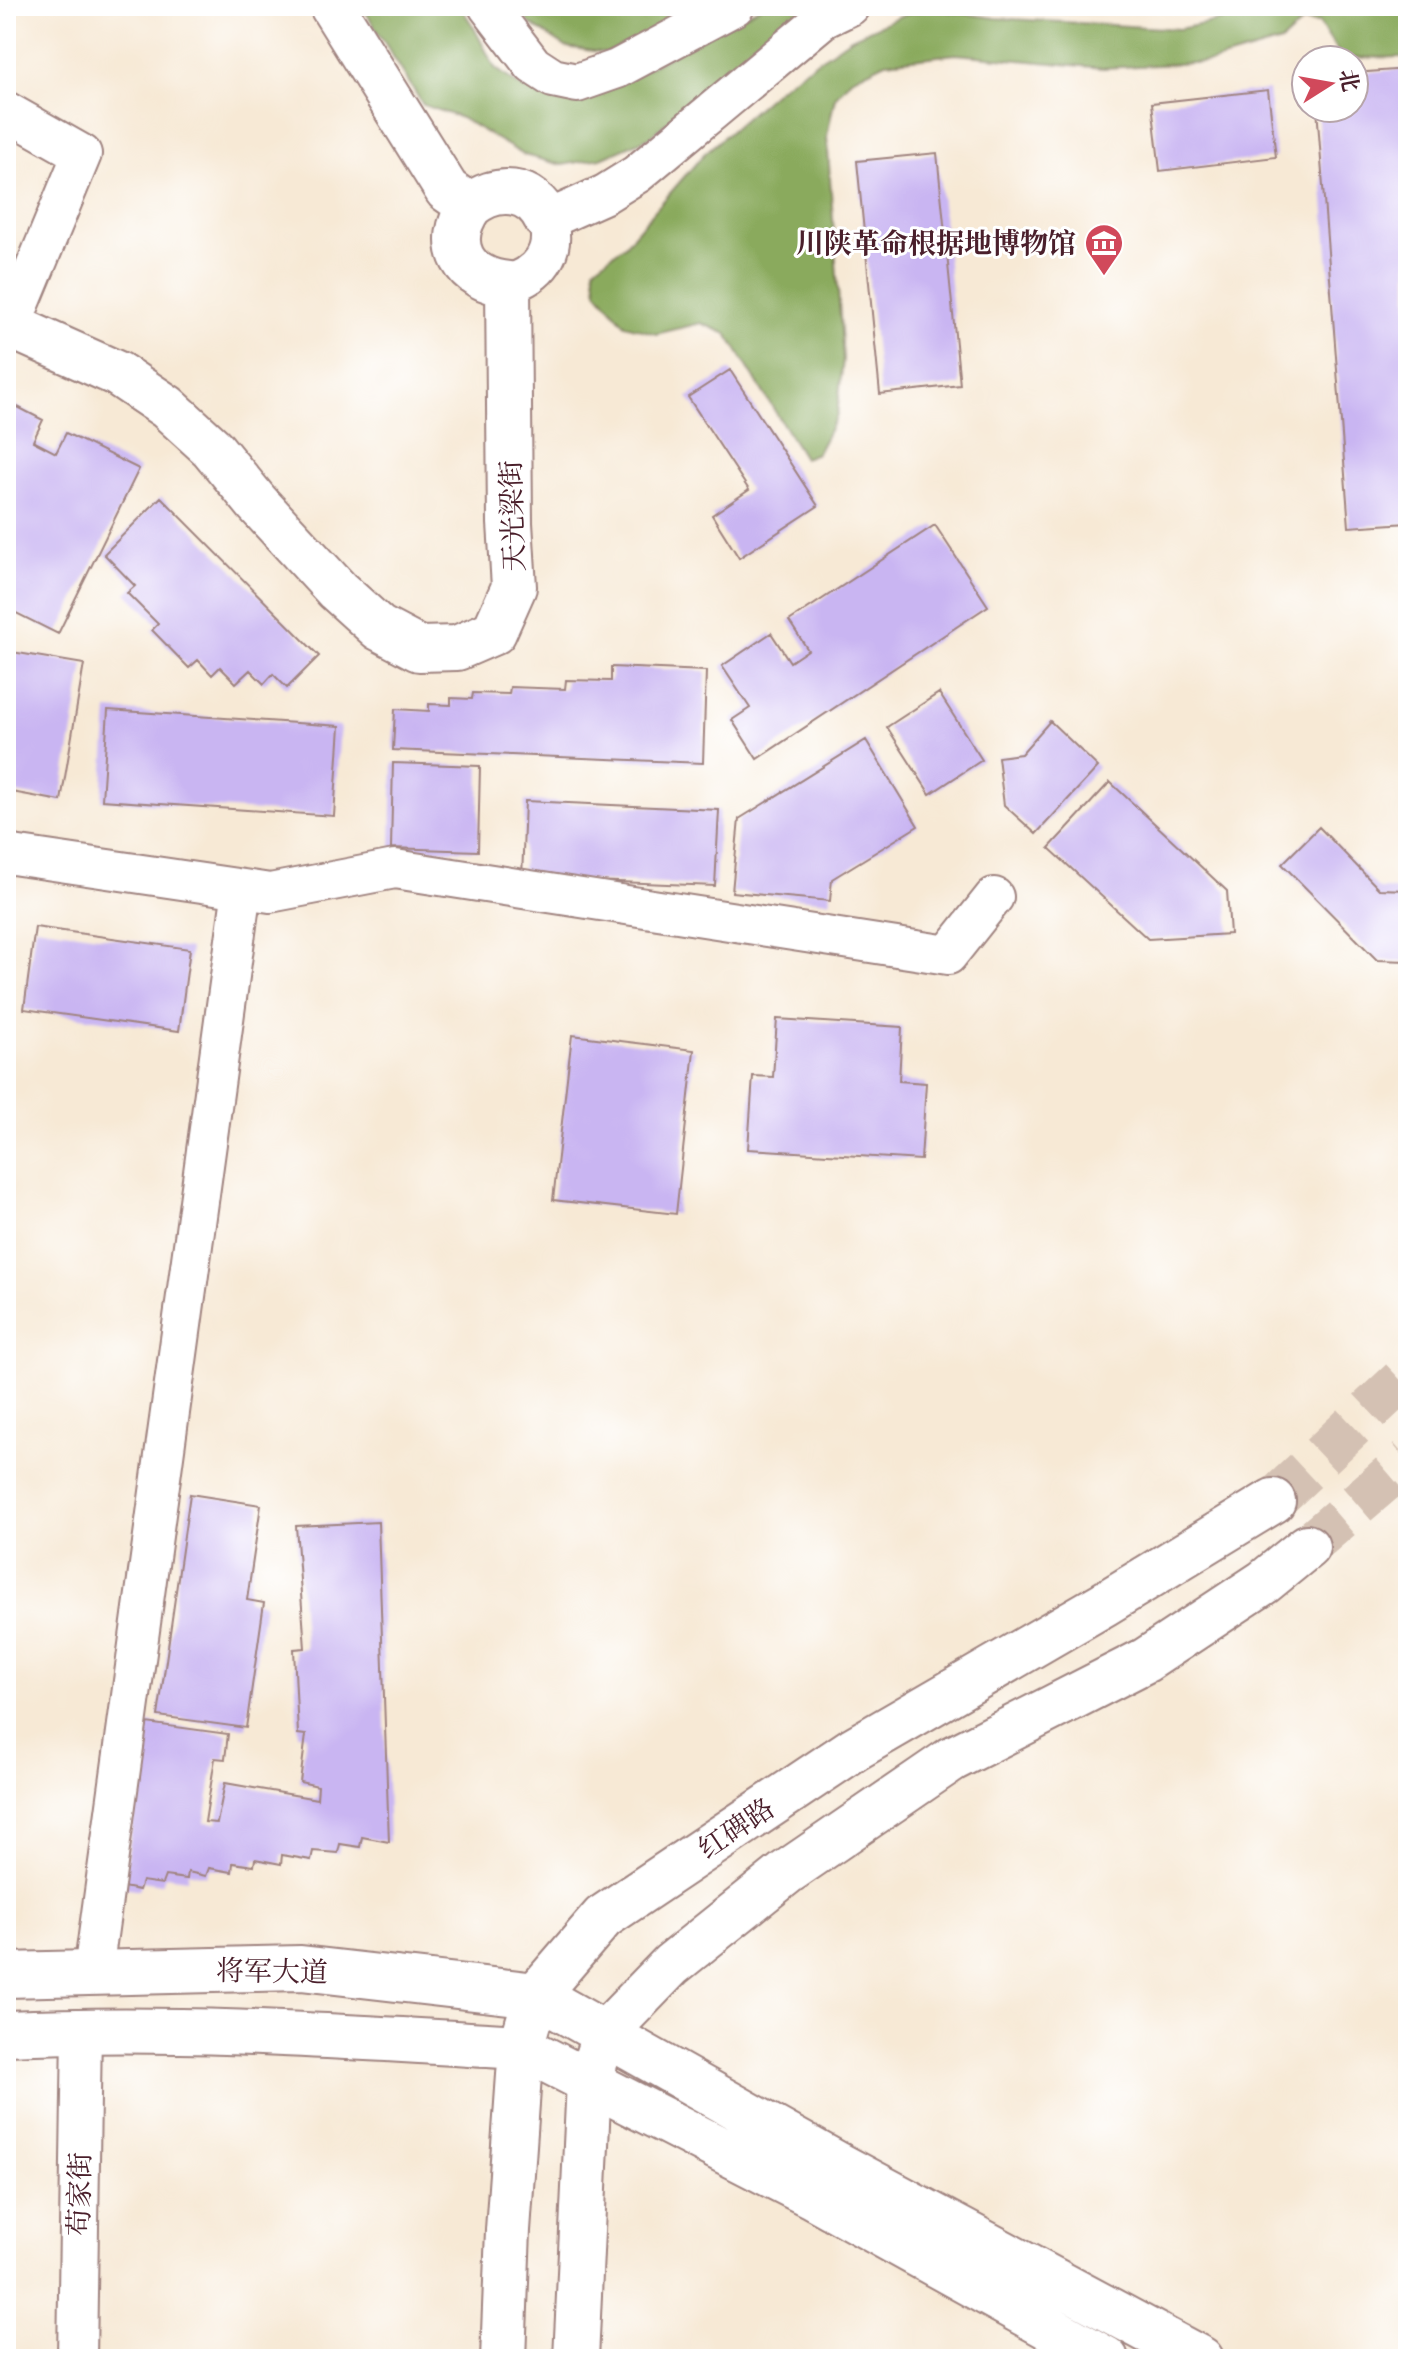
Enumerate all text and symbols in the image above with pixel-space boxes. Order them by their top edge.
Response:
north arrow [1290,44,1370,124]
text: 北 [1334,67,1364,94]
museum icon: 川陕革命根据地博物馆 [1083,222,1125,277]
place label: 川陕革命根据地博物馆 [796,226,1076,260]
street label: 天光梁街 [493,459,531,573]
street label: 红碑路 [692,1790,780,1866]
street label: 将军大道 [216,1953,328,1989]
street label: 苟家街 [61,2152,97,2236]

